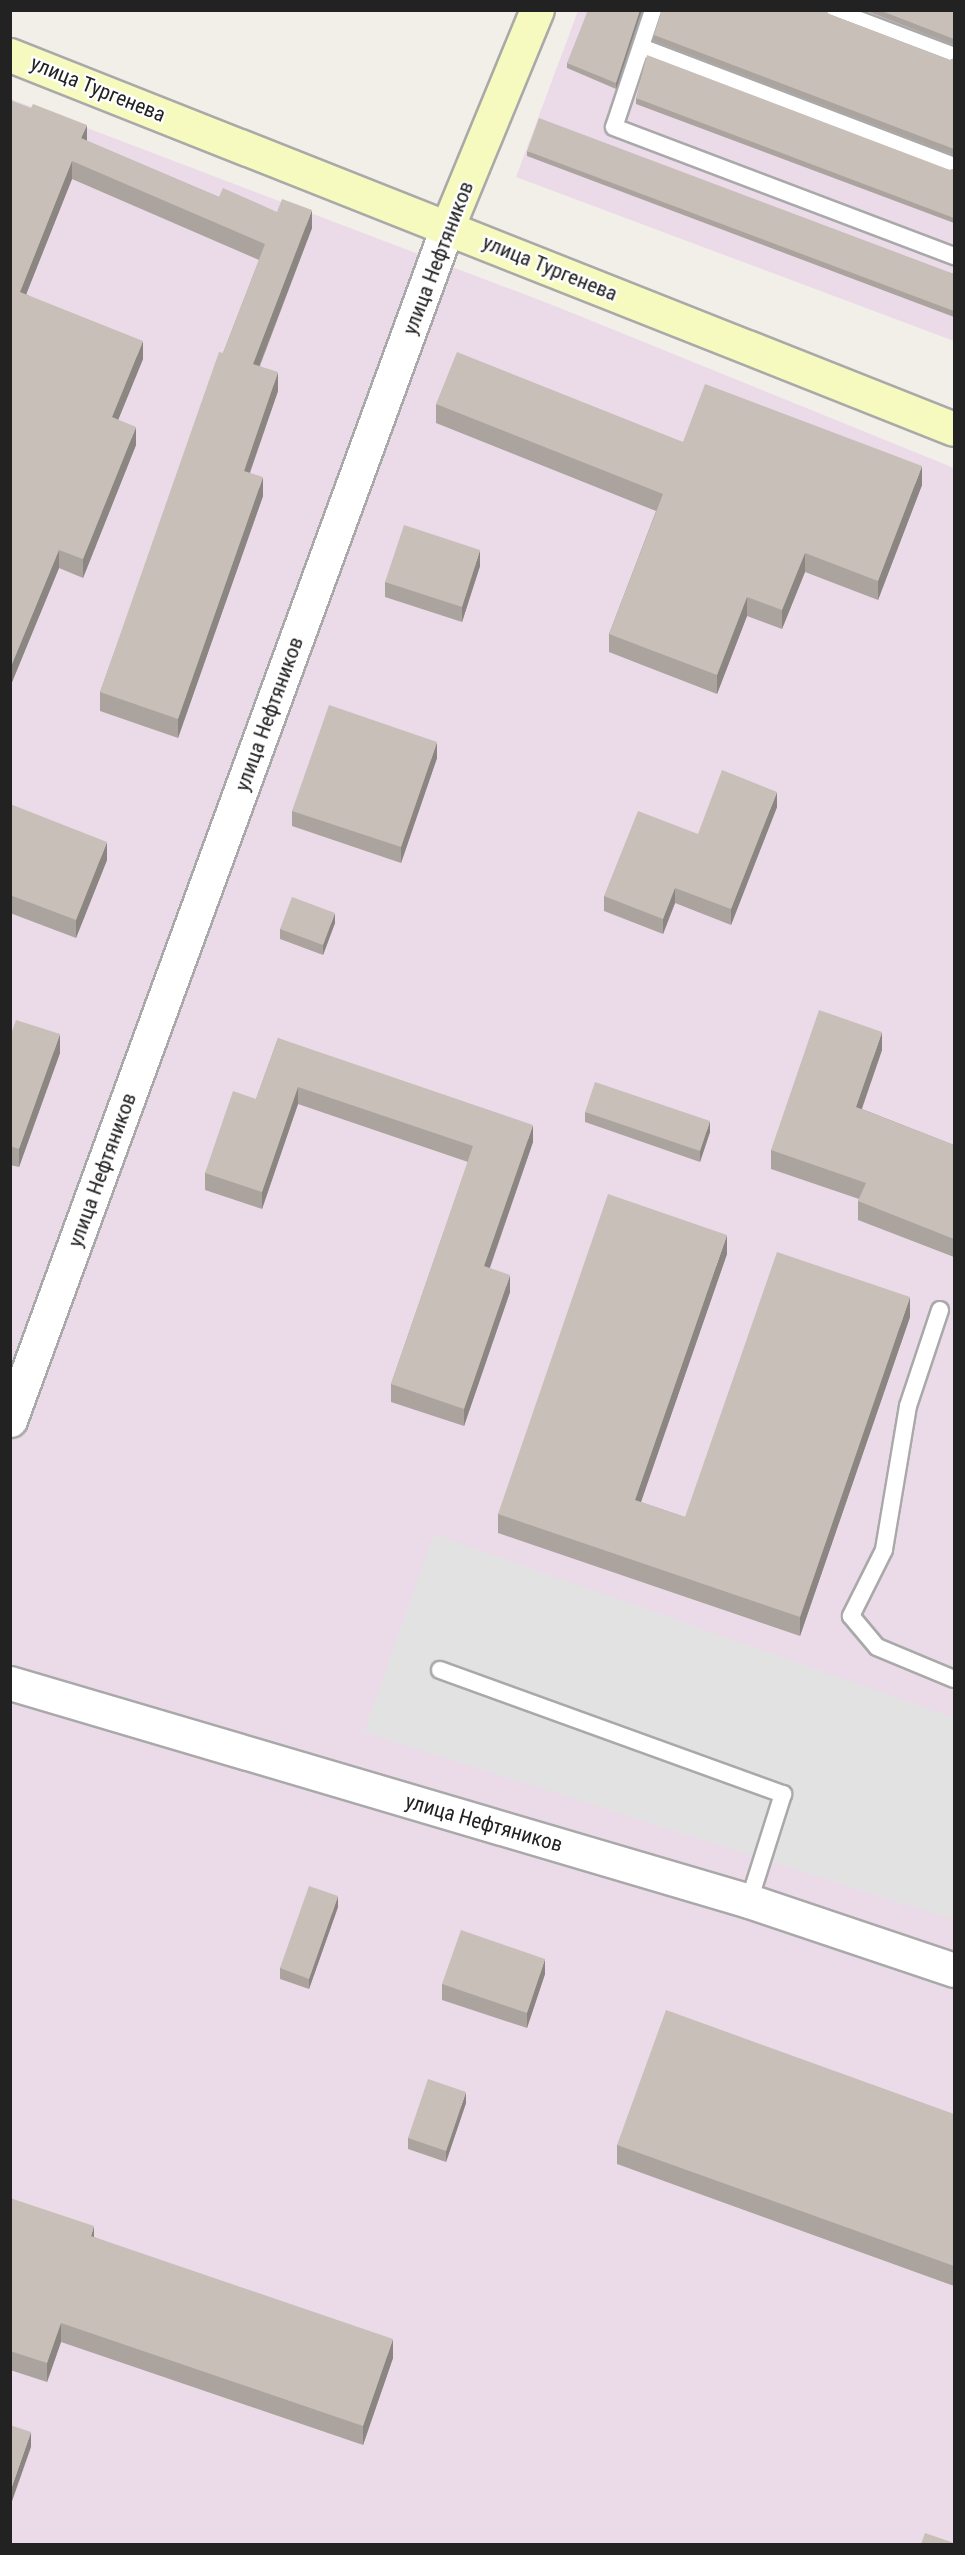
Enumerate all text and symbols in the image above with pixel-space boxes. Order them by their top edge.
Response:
street label: улица Тургенева [27,50,169,128]
street label: улица Нефтяников [397,178,479,338]
street label: улица Тургенева [479,229,621,307]
street label: улица Нефтяников [229,633,309,795]
street label: улица Нефтяников [62,1089,142,1251]
street label: улица Нефтяников [403,1789,565,1857]

